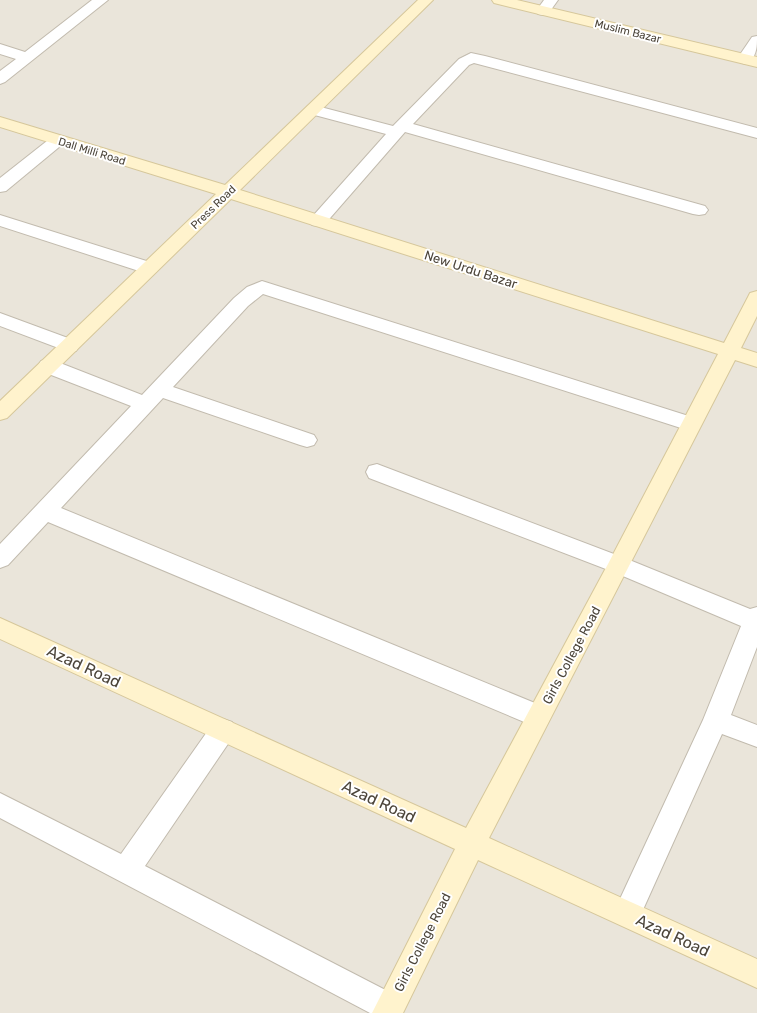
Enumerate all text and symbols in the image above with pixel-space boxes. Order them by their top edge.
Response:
street label: Muslim Bazar [593,17,663,46]
street label: Dall Milli Road [57,135,127,168]
street label: Press Road [188,183,238,232]
street label: New Urdu Bazar [423,247,519,292]
street label: Girls College Road [539,604,604,707]
street label: Azad Road [44,641,124,692]
street label: Azad Road [339,776,419,827]
street label: Girls College Road [391,890,455,994]
street label: Azad Road [633,910,713,961]

